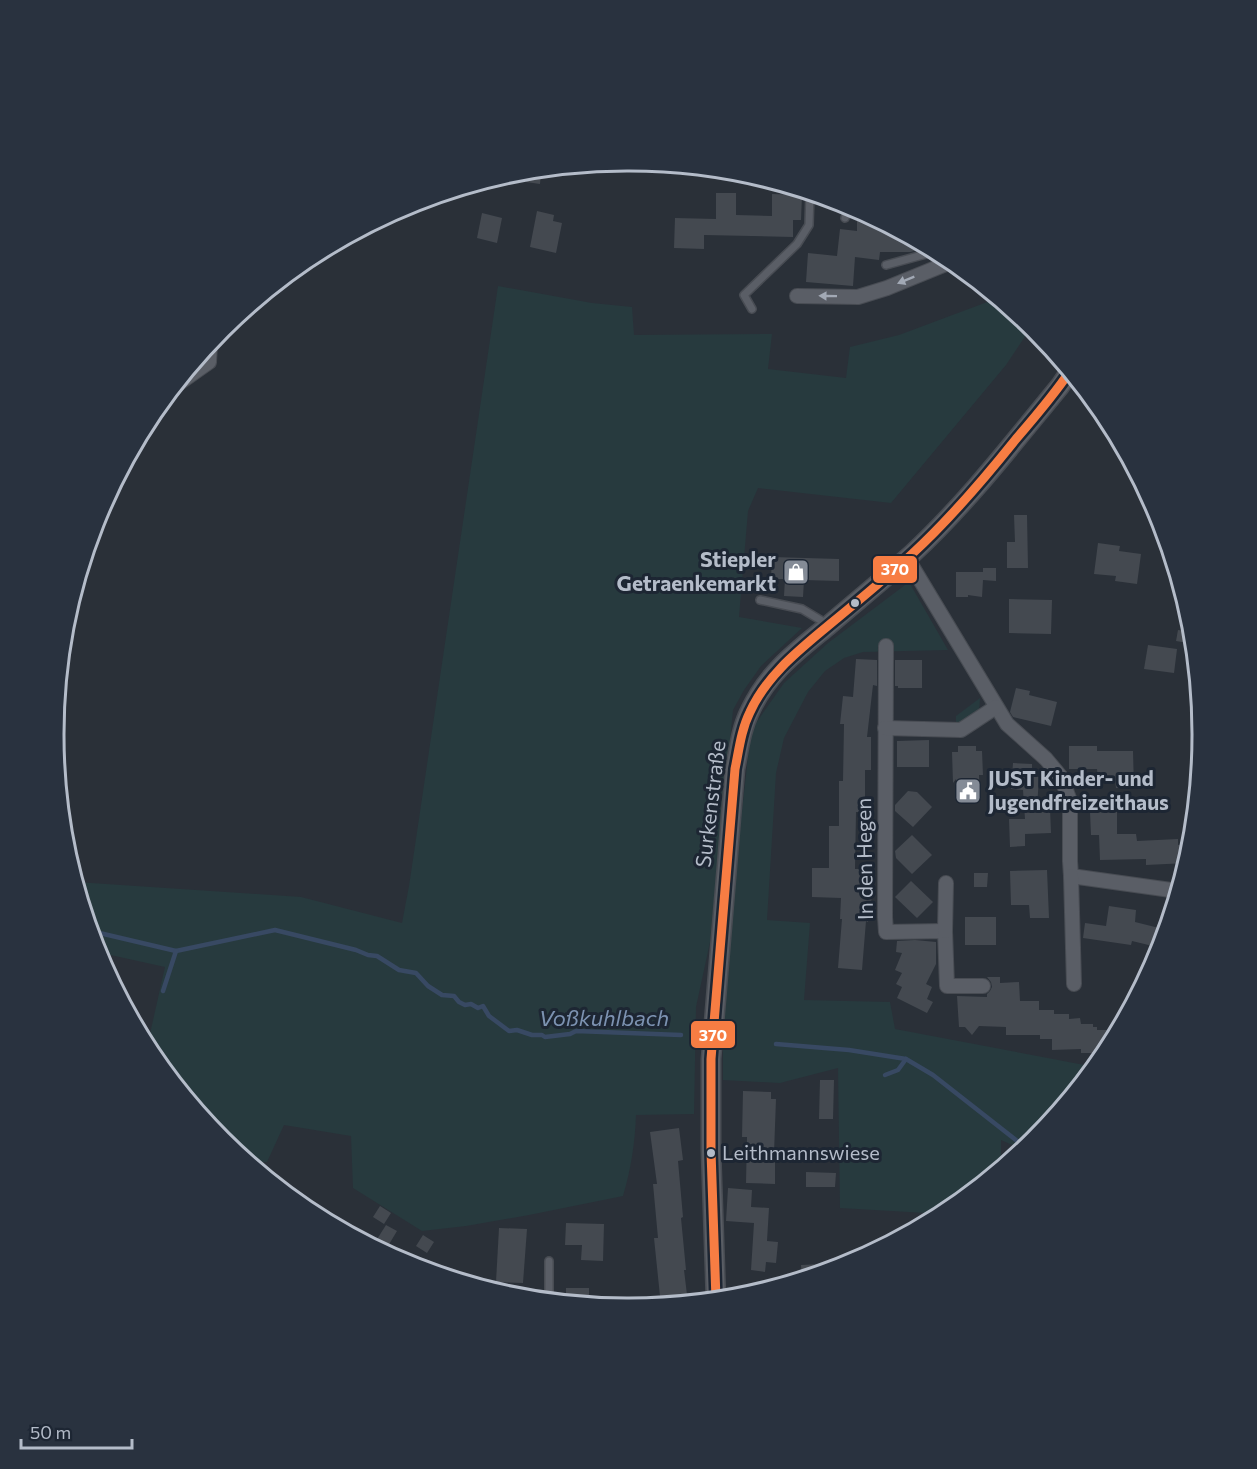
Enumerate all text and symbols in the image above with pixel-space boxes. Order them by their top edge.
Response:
one-way arrow [897,276,915,285]
one-way arrow [818,291,837,301]
place label: Stiepler Getraenkemarkt [617,546,776,595]
line badge: 370 [872,555,918,584]
shop icon: Stiepler Getraenkemarkt [781,557,811,587]
text: 370 [881,559,909,578]
unlabelled marker [849,597,861,609]
street label: Surkenstraße [689,739,730,869]
place label: JUST Kinder- und Jugendfreizeithaus [988,765,1169,814]
public building icon: JUST Kinder- und Jugendfreizeithaus [953,776,983,806]
street label: In den Hegen [850,798,877,920]
water label: Voßkuhlbach [539,1004,669,1031]
line badge: 370 [690,1020,736,1049]
text: 370 [699,1025,727,1044]
place label: Leithmannswiese [722,1140,880,1164]
marker: Leithmannswiese [705,1147,717,1159]
scale bar [21,1412,132,1450]
text: 50 m [30,1421,71,1443]

